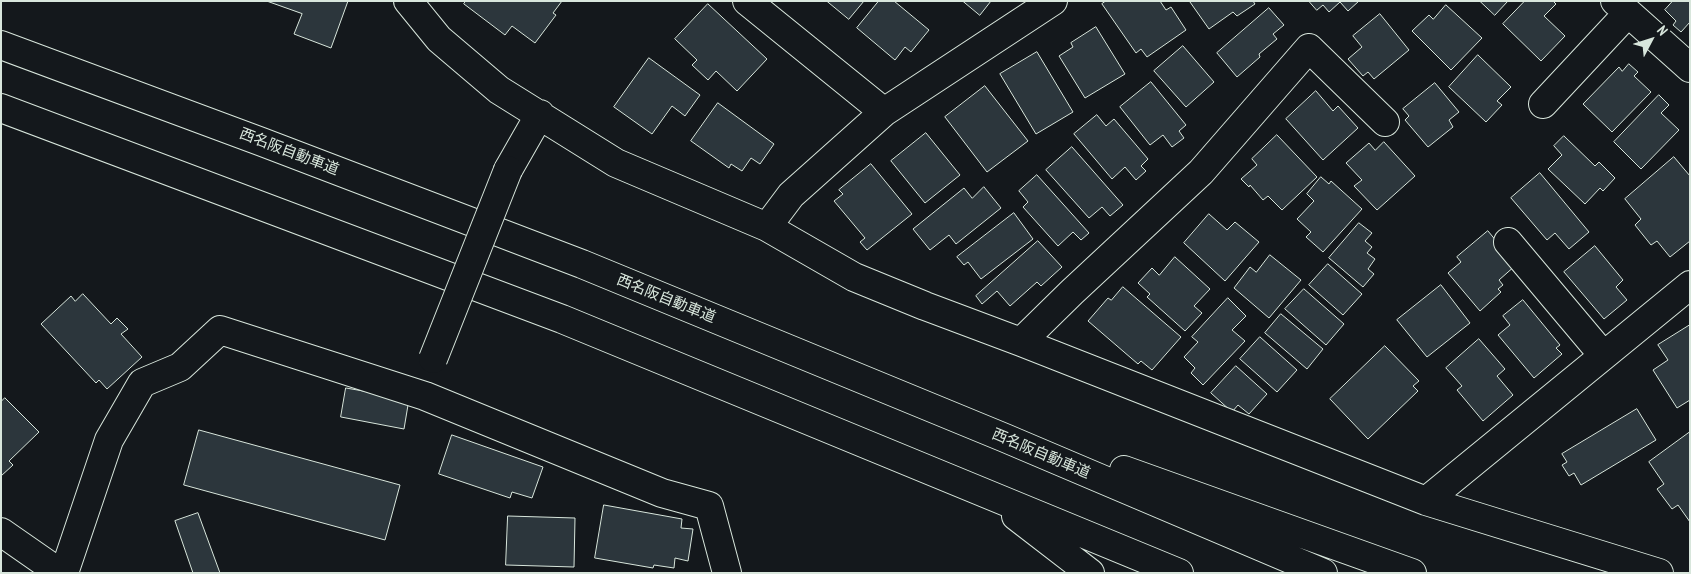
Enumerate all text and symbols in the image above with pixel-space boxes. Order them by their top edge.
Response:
north arrow [1626,15,1676,65]
text: N [1653,22,1672,39]
street label: 西名阪自動車道 [237,125,341,179]
street label: 西名阪自動車道 [614,271,718,327]
street label: 西名阪自動車道 [989,425,1093,483]

